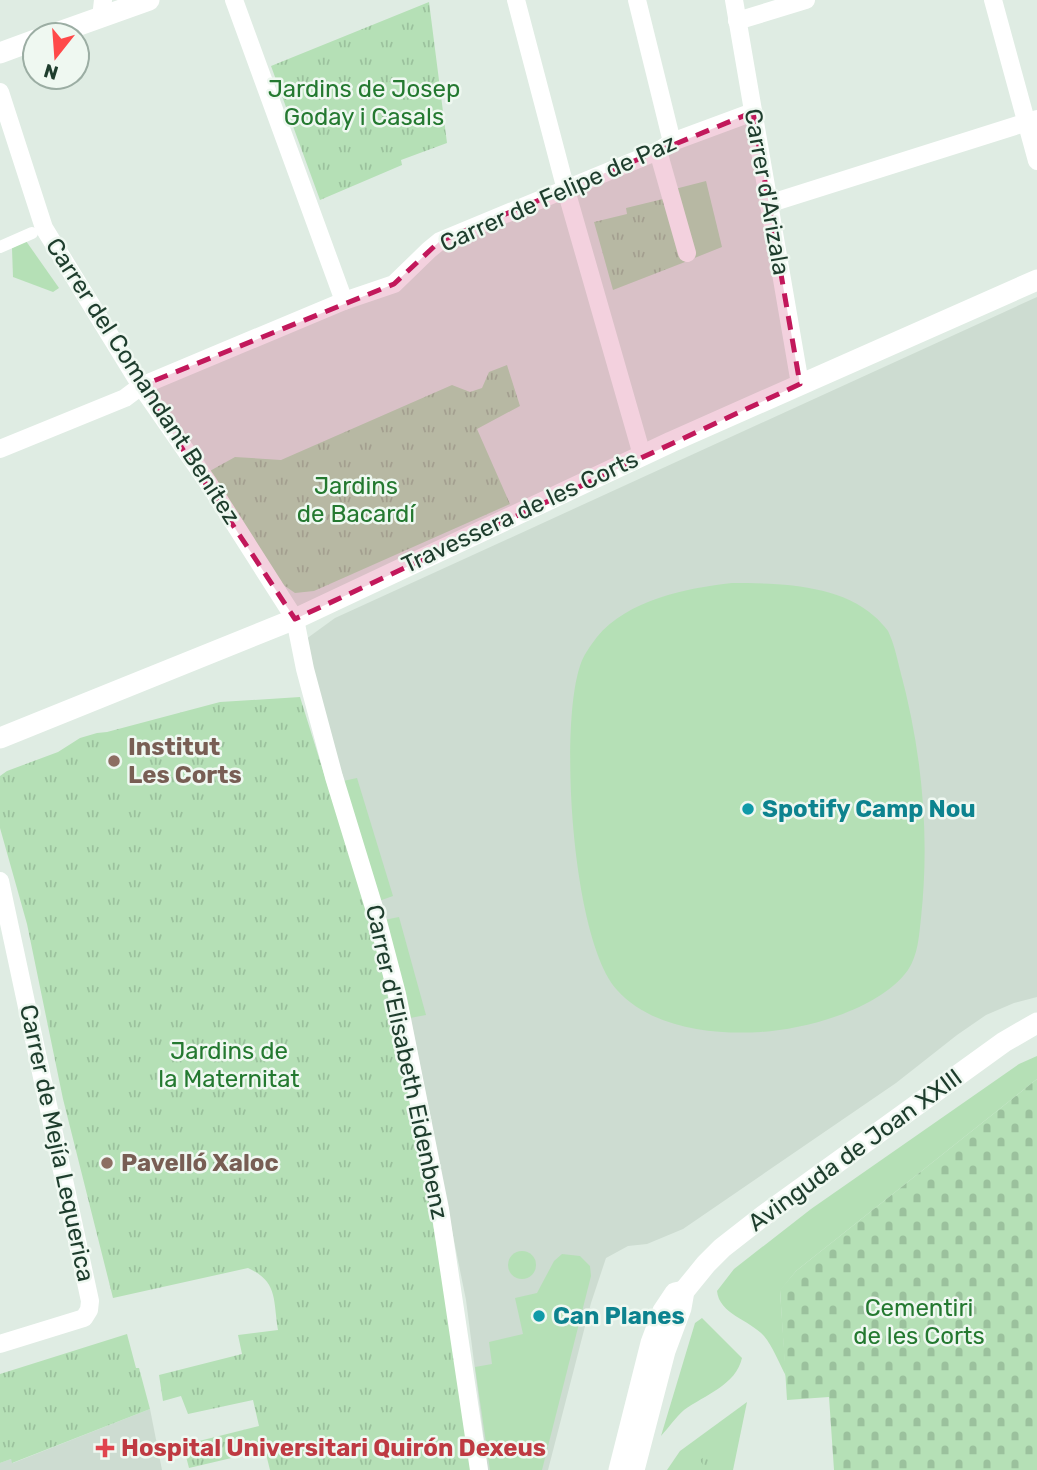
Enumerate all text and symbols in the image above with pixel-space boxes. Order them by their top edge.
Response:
north arrow [21,21,91,91]
text: N [41,59,61,85]
park label: Jardins de Josep Goday i Casals [268,75,460,131]
street label: Carrer d'Arizala [739,107,795,277]
street label: Carrer de Felipe de Paz [436,128,680,258]
street label: Carrer del Comandant Benítez [40,233,246,529]
street label: Travessera de les Corts [397,445,643,579]
park label: Jardins de Bacardí [297,472,416,528]
place label: Institut Les Corts [128,733,242,789]
marker: Institut Les Corts [106,753,122,769]
place label: Spotify Camp Nou [762,795,976,823]
marker: Spotify Camp Nou [740,801,756,817]
street label: Carrer d'Elisabeth Eidenbenz [360,902,454,1222]
street label: Carrer de Mejía Lequerica [14,1002,100,1284]
park label: Jardins de la Maternitat [158,1037,300,1093]
street label: Avinguda de Joan XXIII [743,1063,967,1237]
place label: Pavelló Xaloc [121,1149,279,1177]
marker: Pavelló Xaloc [99,1155,115,1171]
park label: Cementiri de les Corts [853,1294,985,1350]
place label: Can Planes [553,1302,685,1330]
marker: Can Planes [531,1308,547,1324]
place label: Hospital Universitari Quirón Dexeus [121,1434,546,1462]
marker: Hospital Universitari Quirón Dexeus [95,1438,115,1458]

